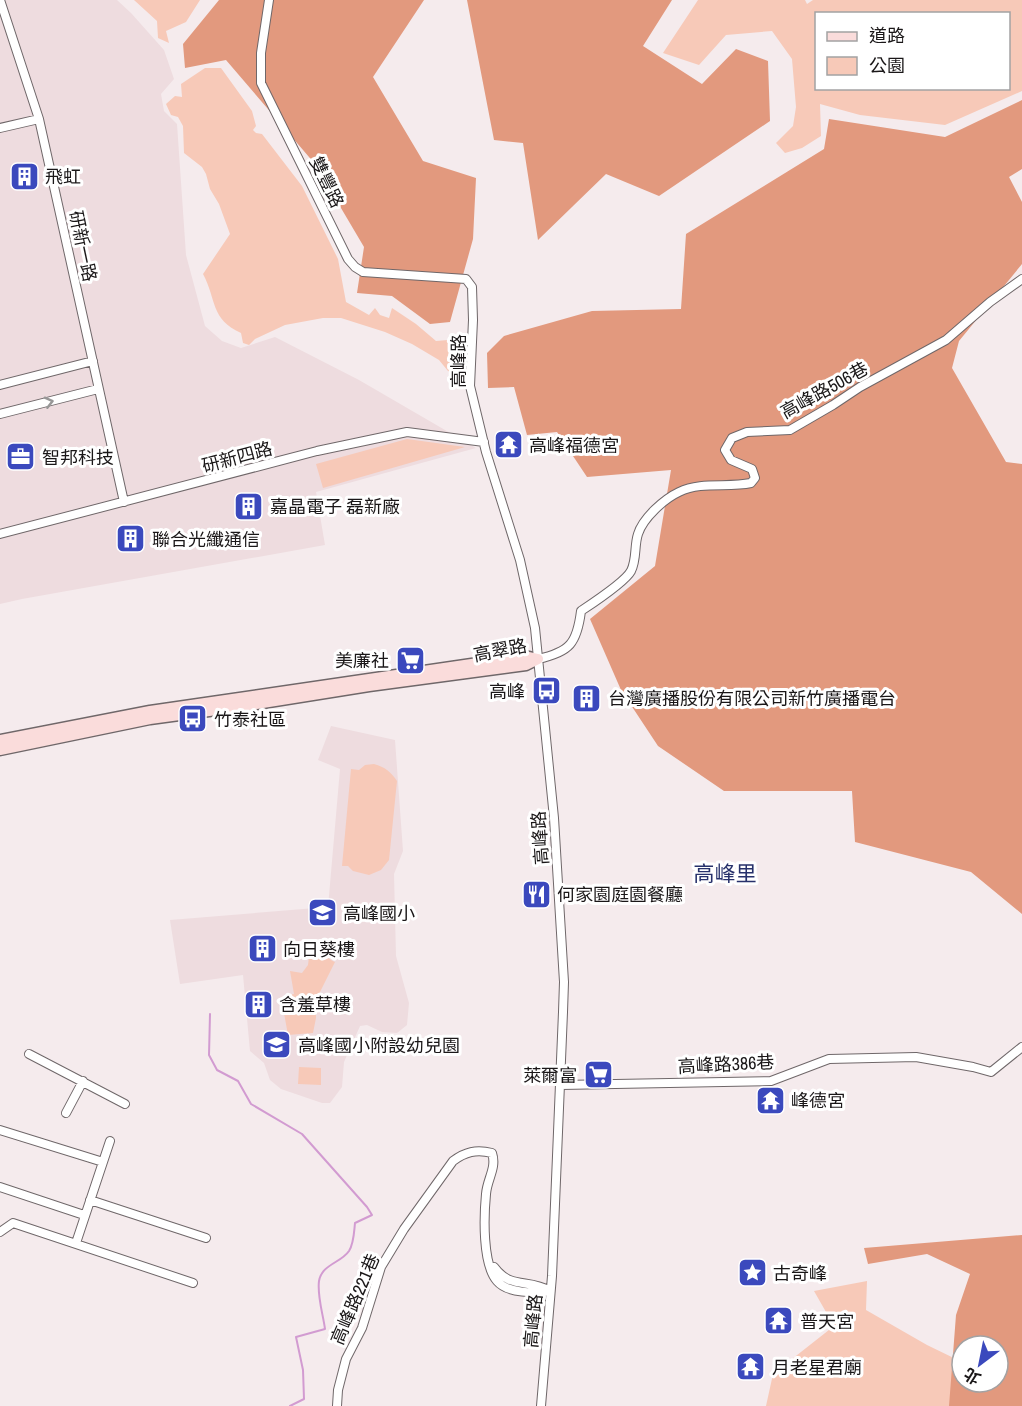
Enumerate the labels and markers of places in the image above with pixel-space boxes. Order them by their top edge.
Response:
building icon: 飛虹 [8,160,40,192]
place label: 飛虹 [45,164,81,189]
temple icon: 高峰福德宮 [492,429,524,461]
place label: 高峰福德宮 [529,433,619,458]
office icon: 智邦科技 [5,441,37,473]
place label: 智邦科技 [42,445,114,470]
building icon: 嘉晶電子 磊新廠 [233,490,265,522]
place label: 嘉晶電子 磊新廠 [270,494,400,519]
building icon: 聯合光纖通信 [115,523,147,555]
place label: 聯合光纖通信 [152,527,260,552]
supermarket icon: 美廉社 [394,644,426,676]
place label: 美廉社 [335,648,389,673]
bus stop icon: 高峰 [530,675,562,707]
place label: 高峰 [489,679,525,704]
building icon: 台灣廣播股份有限公司新竹廣播電台 [571,682,603,714]
place label: 台灣廣播股份有限公司新竹廣播電台 [608,686,896,711]
bus stop icon: 竹泰社區 [177,703,209,735]
place label: 竹泰社區 [214,707,286,732]
restaurant icon: 何家園庭園餐廳 [520,878,552,910]
place label: 何家園庭園餐廳 [557,882,683,907]
school or university icon: 高峰國小 [306,897,338,929]
place label: 高峰國小 [343,901,415,926]
building icon: 向日葵樓 [246,933,278,965]
place label: 向日葵樓 [283,937,355,962]
building icon: 含羞草樓 [242,988,274,1020]
place label: 含羞草樓 [279,992,351,1017]
school or university icon: 高峰國小附設幼兒園 [261,1029,293,1061]
place label: 高峰國小附設幼兒園 [298,1033,460,1058]
supermarket icon: 萊爾富 [582,1059,614,1091]
place label: 萊爾富 [523,1063,577,1088]
temple icon: 峰德宮 [754,1084,786,1116]
place label: 峰德宮 [791,1088,845,1113]
place icon: 古奇峰 [736,1257,768,1289]
place label: 古奇峰 [773,1261,827,1286]
temple icon: 普天宮 [763,1305,795,1337]
place label: 普天宮 [800,1309,854,1334]
temple icon: 月老星君廟 [735,1351,767,1383]
place label: 月老星君廟 [772,1355,862,1380]

